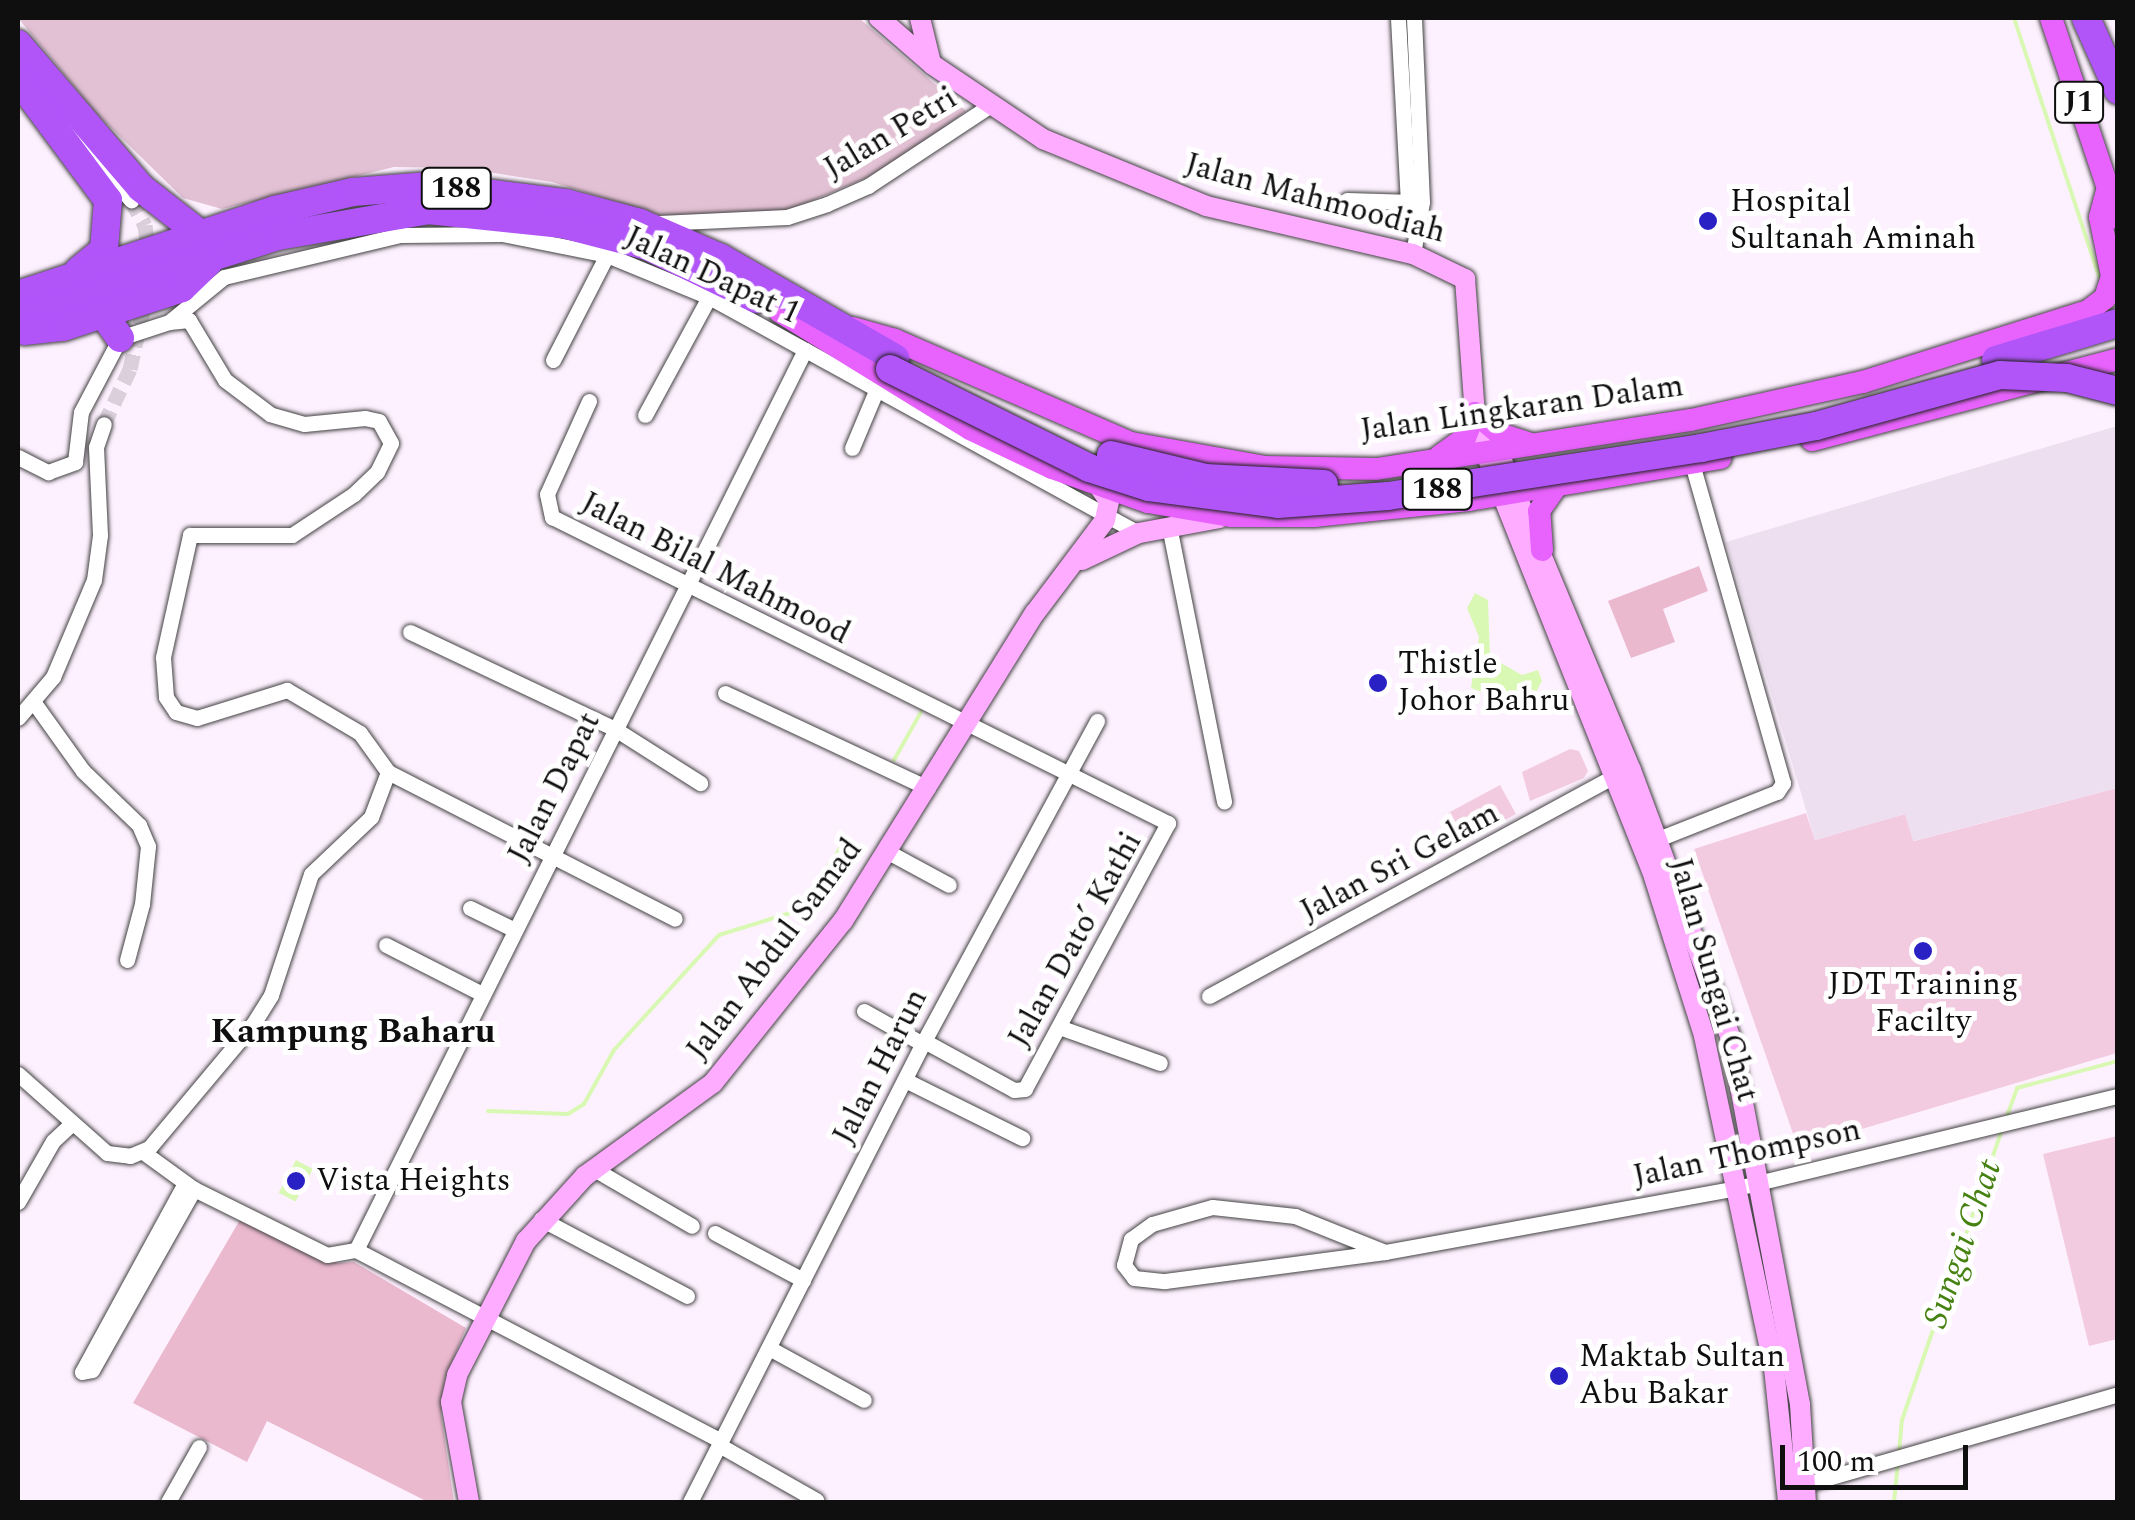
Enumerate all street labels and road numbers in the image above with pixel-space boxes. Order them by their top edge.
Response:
road number: J1 [2054,77,2104,127]
street label: Jalan Petri [818,79,964,189]
street label: Jalan Mahmoodiah [1181,146,1449,252]
road number: 188 [418,163,494,213]
street label: Jalan Dapat 1 [619,219,805,333]
street label: Jalan Lingkaran Dalam [1358,367,1686,451]
road number: 188 [1400,464,1474,514]
street label: Jalan Bilal Mahmood [574,484,856,654]
street label: Jalan Dapat [501,706,609,870]
street label: Jalan Sri Gelam [1294,795,1506,931]
street label: Jalan Dato’ Kathi [1001,825,1151,1055]
street label: Jalan Abdul Samad [679,832,871,1068]
street label: Jalan Sungai Chat [1660,854,1766,1106]
street label: Jalan Harun [825,983,937,1151]
street label: Jalan Thompson [1630,1111,1864,1197]

